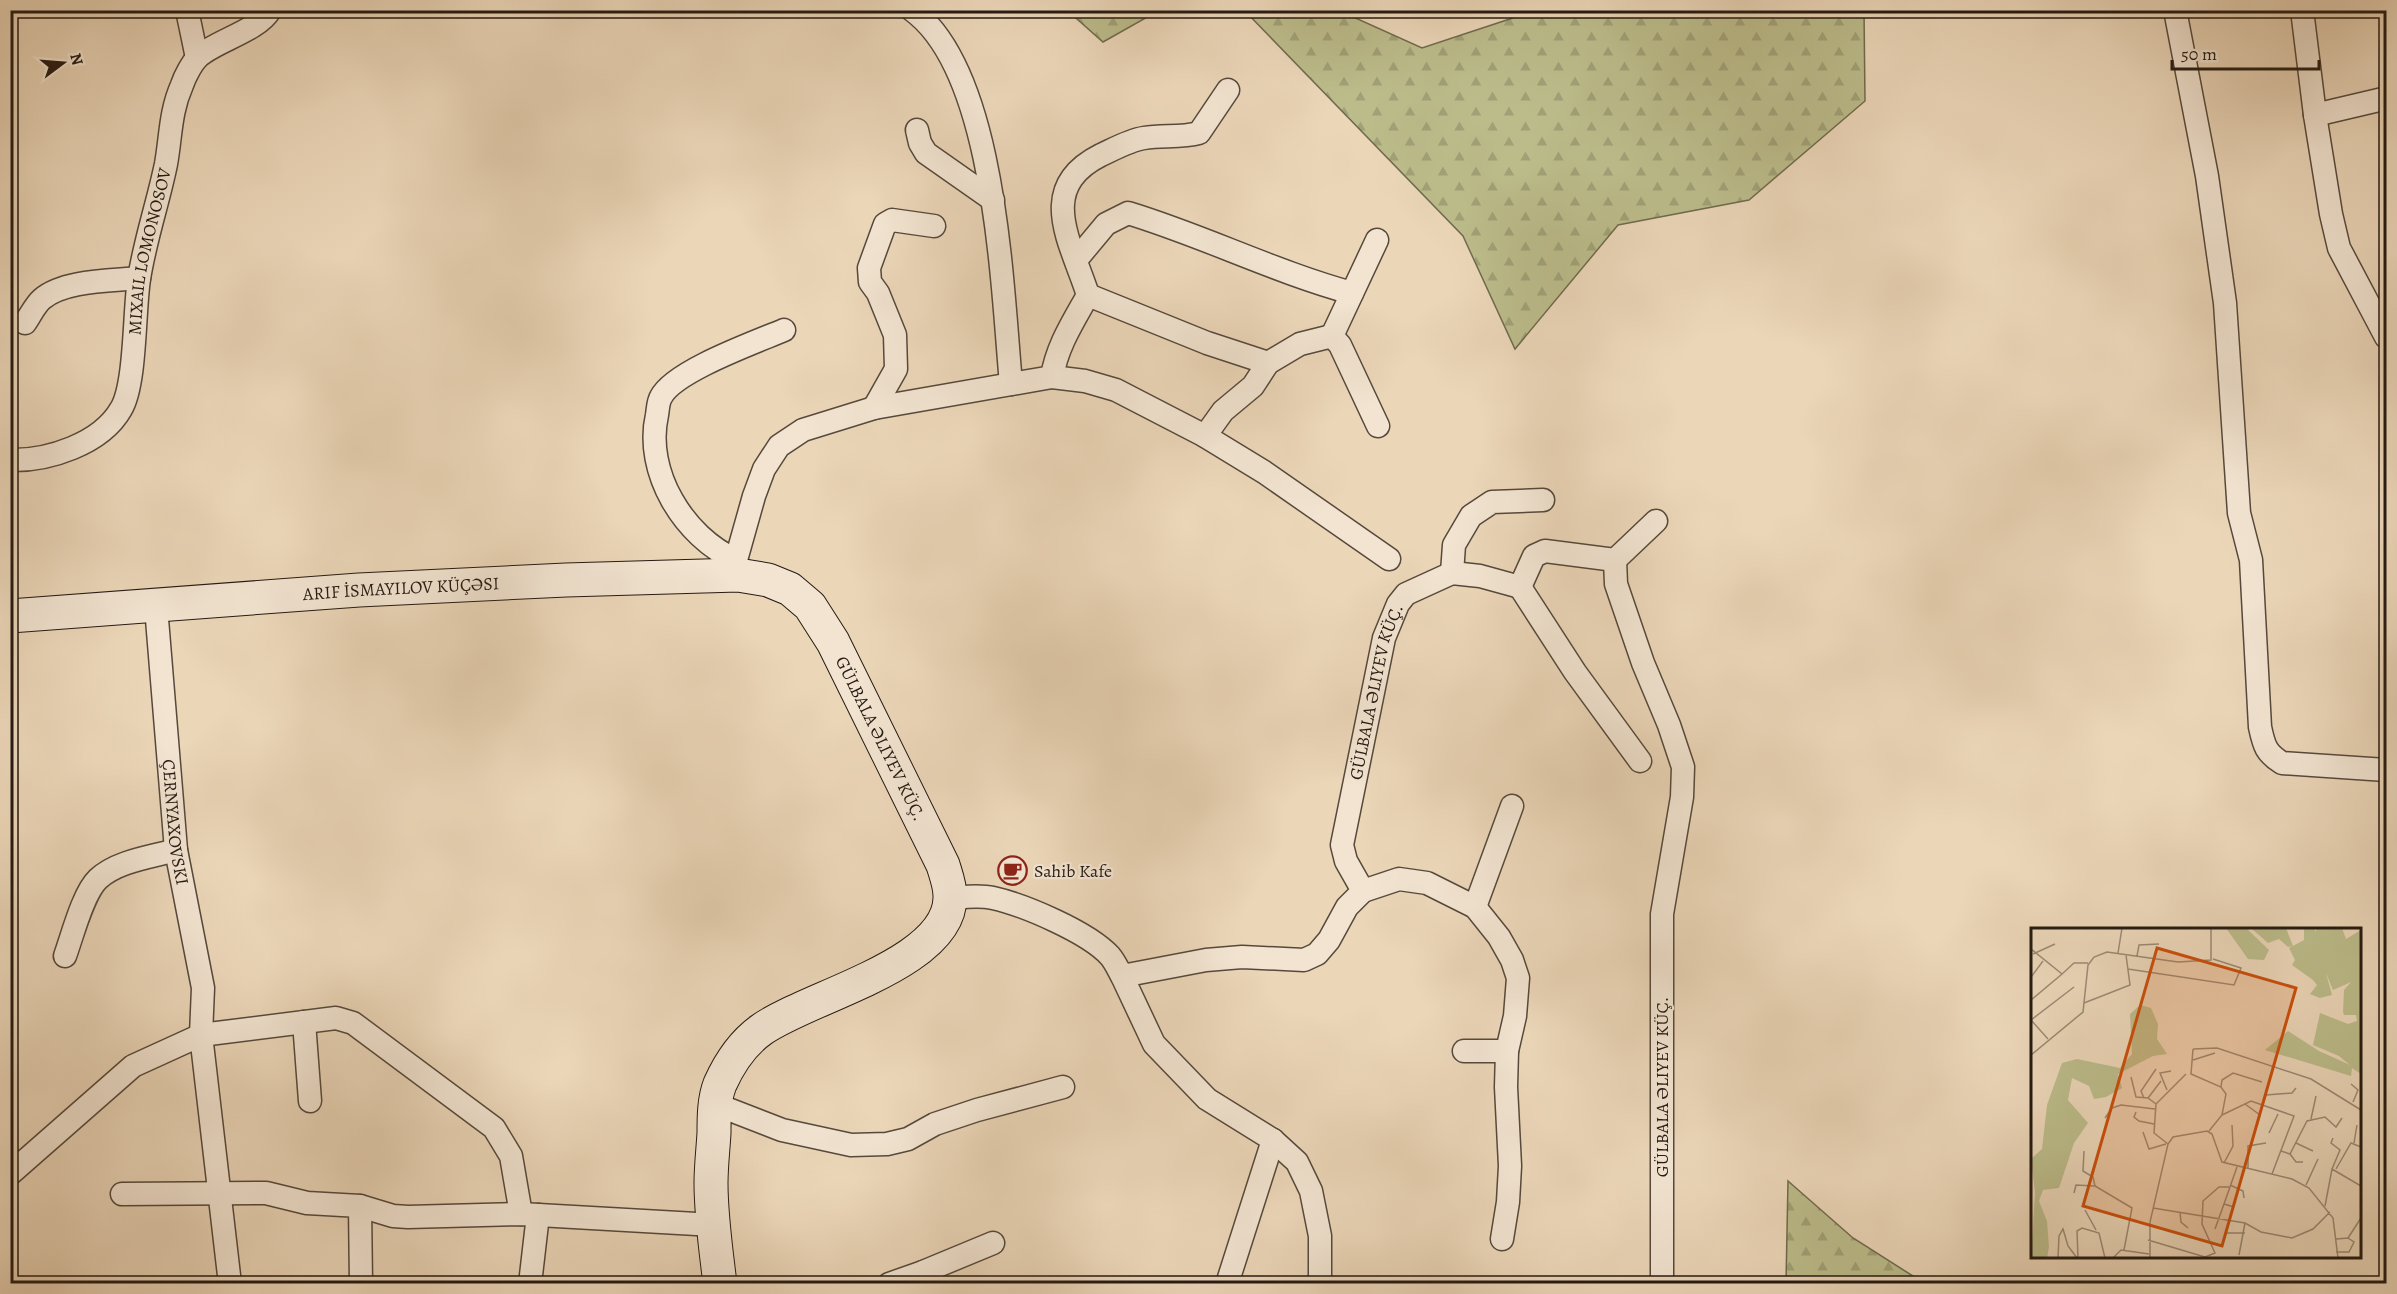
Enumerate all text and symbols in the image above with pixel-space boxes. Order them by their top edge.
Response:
north arrow [33,33,93,93]
scale bar [2172,33,2319,71]
text: 50 m [2181,42,2217,66]
text: N [64,51,89,68]
street label: MIXAIL LOMONOSOV [123,166,177,336]
street label: ARIF İSMAYILOV KÜÇƏSI [301,571,500,606]
street label: GÜLBALA ƏLIYEV KÜÇ. [1344,600,1409,782]
street label: GÜLBALA ƏLIYEV KÜÇ. [830,652,931,825]
street label: ÇERNYAXOVSKI [157,758,195,887]
cafe icon: Sahib Kafe [997,855,1029,887]
place label: Sahib Kafe [1034,859,1112,883]
inset map [2031,928,2361,1258]
street label: GÜLBALA ƏLIYEV KÜÇ. [1650,997,1674,1177]

